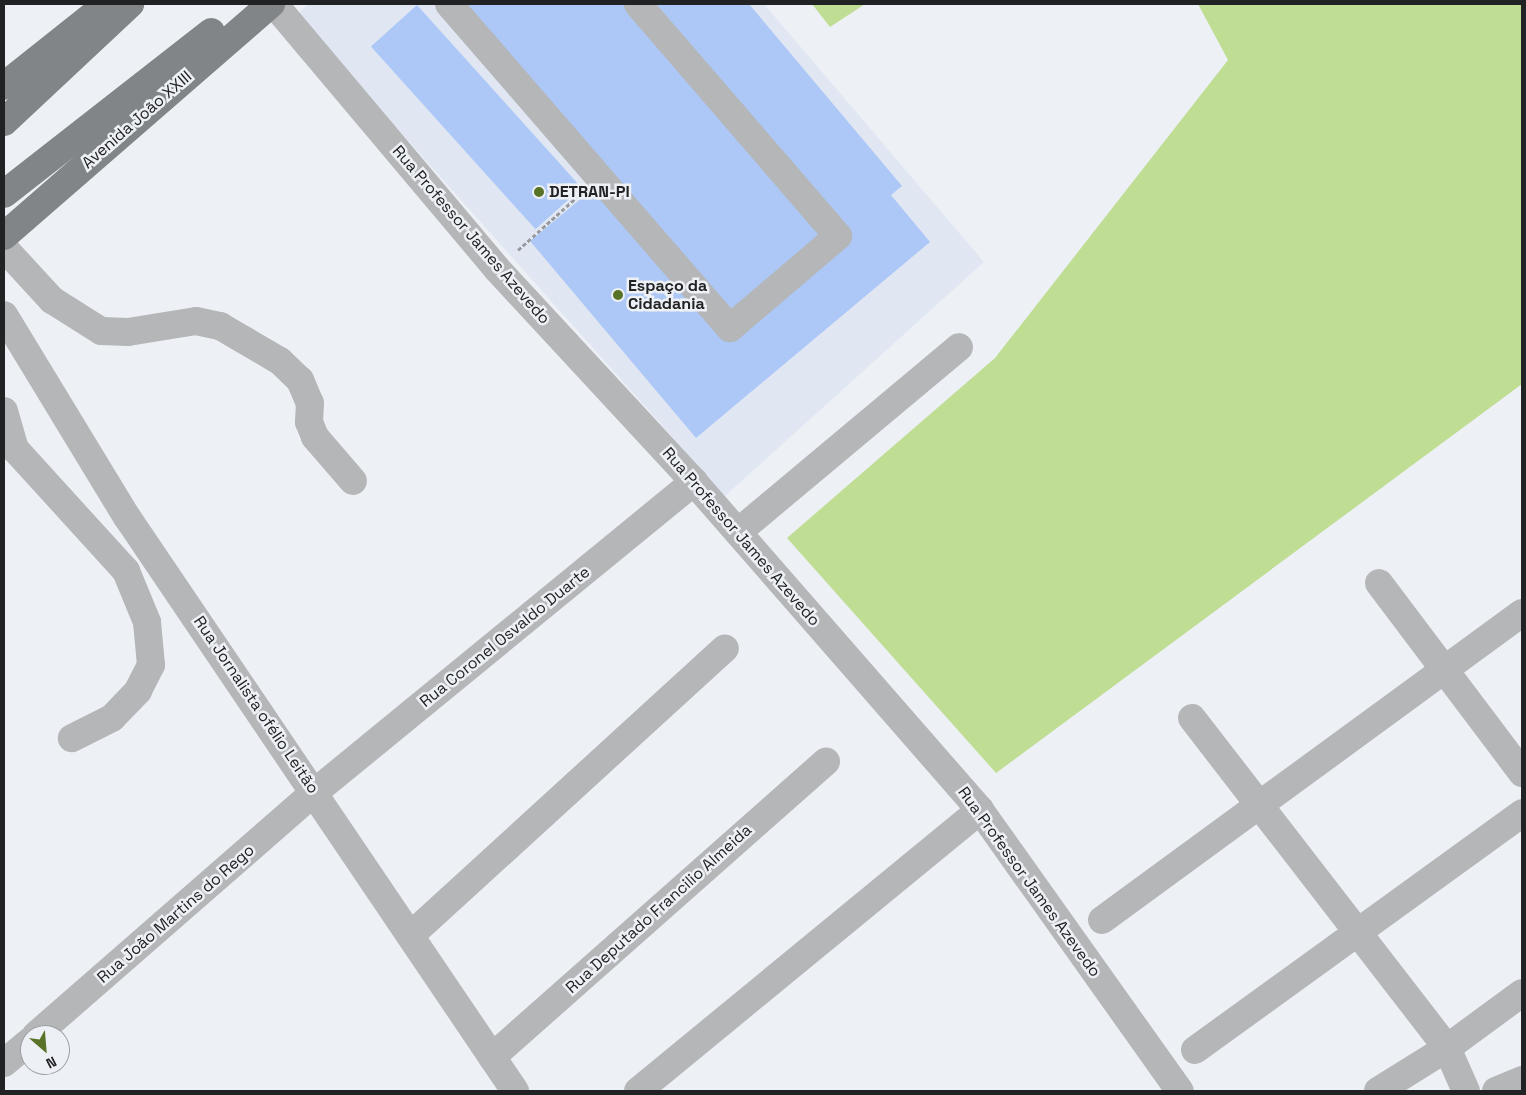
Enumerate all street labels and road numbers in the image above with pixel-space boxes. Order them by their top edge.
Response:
street label: Avenida João XXIII [78,67,196,173]
street label: Rua Professor James Azevedo [388,142,554,328]
street label: Rua Professor James Azevedo [658,444,824,630]
street label: Rua Coronel Osvaldo Duarte [416,562,594,712]
street label: Rua Jornalista ofélio Leitão [189,613,323,797]
street label: Rua Professor James Azevedo [953,783,1105,981]
street label: Rua Deputado Francilio Almeida [562,820,756,998]
street label: Rua João Martins do Rego [94,841,258,987]

